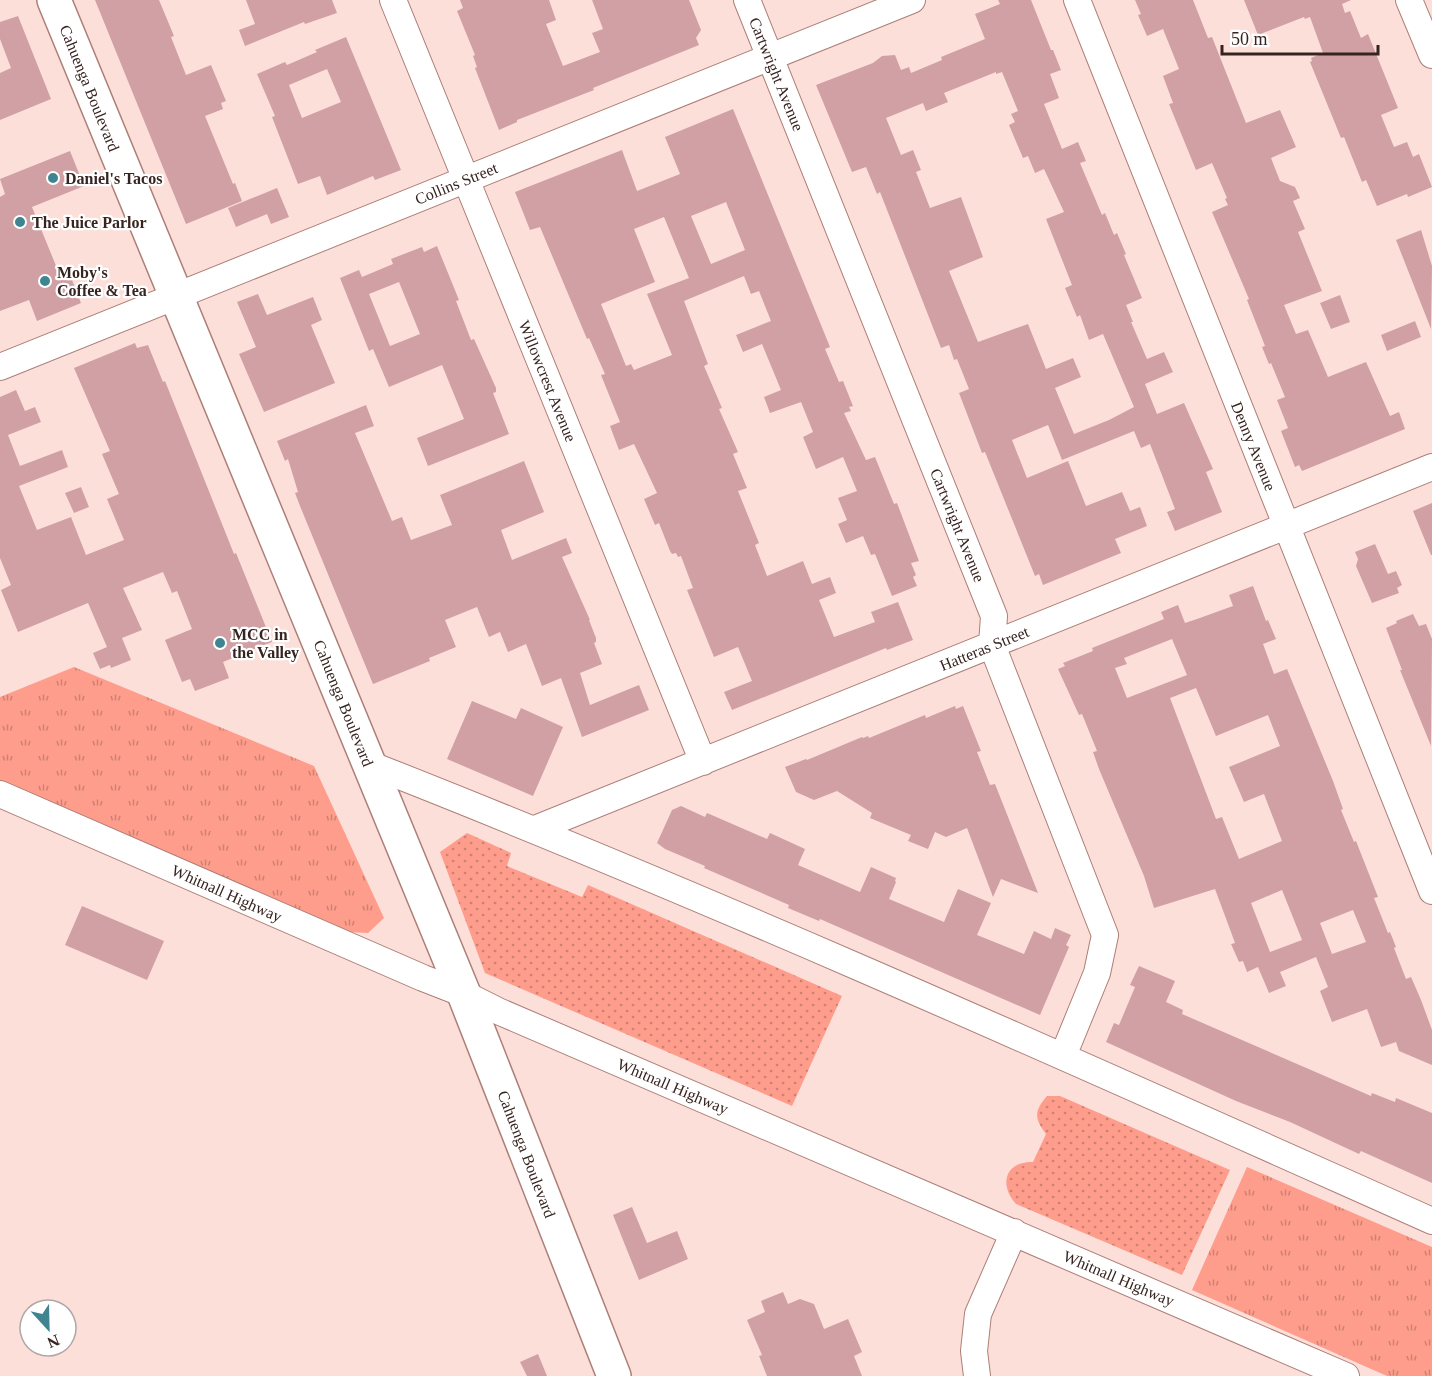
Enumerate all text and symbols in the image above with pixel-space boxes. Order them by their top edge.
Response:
street label: Cartwright Avenue [745,15,807,134]
scale bar [1222,18,1378,56]
street label: Cahuenga Boulevard [56,23,123,154]
text: 50 m [1231,29,1268,49]
street label: Collins Street [412,159,500,208]
place label: Daniel's Tacos [65,170,162,187]
marker: Daniel's Tacos [46,171,60,185]
place label: The Juice Parlor [32,214,147,231]
marker: The Juice Parlor [13,215,27,229]
place label: Moby's Coffee & Tea [57,264,147,299]
marker: Moby's Coffee & Tea [38,274,52,288]
street label: Willowcrest Avenue [515,318,580,444]
street label: Denny Avenue [1227,399,1279,493]
street label: Cartwright Avenue [926,466,988,585]
street label: Hatteras Street [937,623,1032,674]
place label: MCC in the Valley [232,626,299,662]
marker: MCC in the Valley [213,636,227,650]
street label: Cahuenga Boulevard [310,638,377,769]
street label: Whitnall Highway [169,862,284,926]
street label: Whitnall Highway [614,1055,731,1118]
street label: Cahuenga Boulevard [494,1088,559,1220]
street label: Whitnall Highway [1060,1247,1177,1310]
north arrow [18,1298,78,1358]
text: N [44,1331,62,1352]

